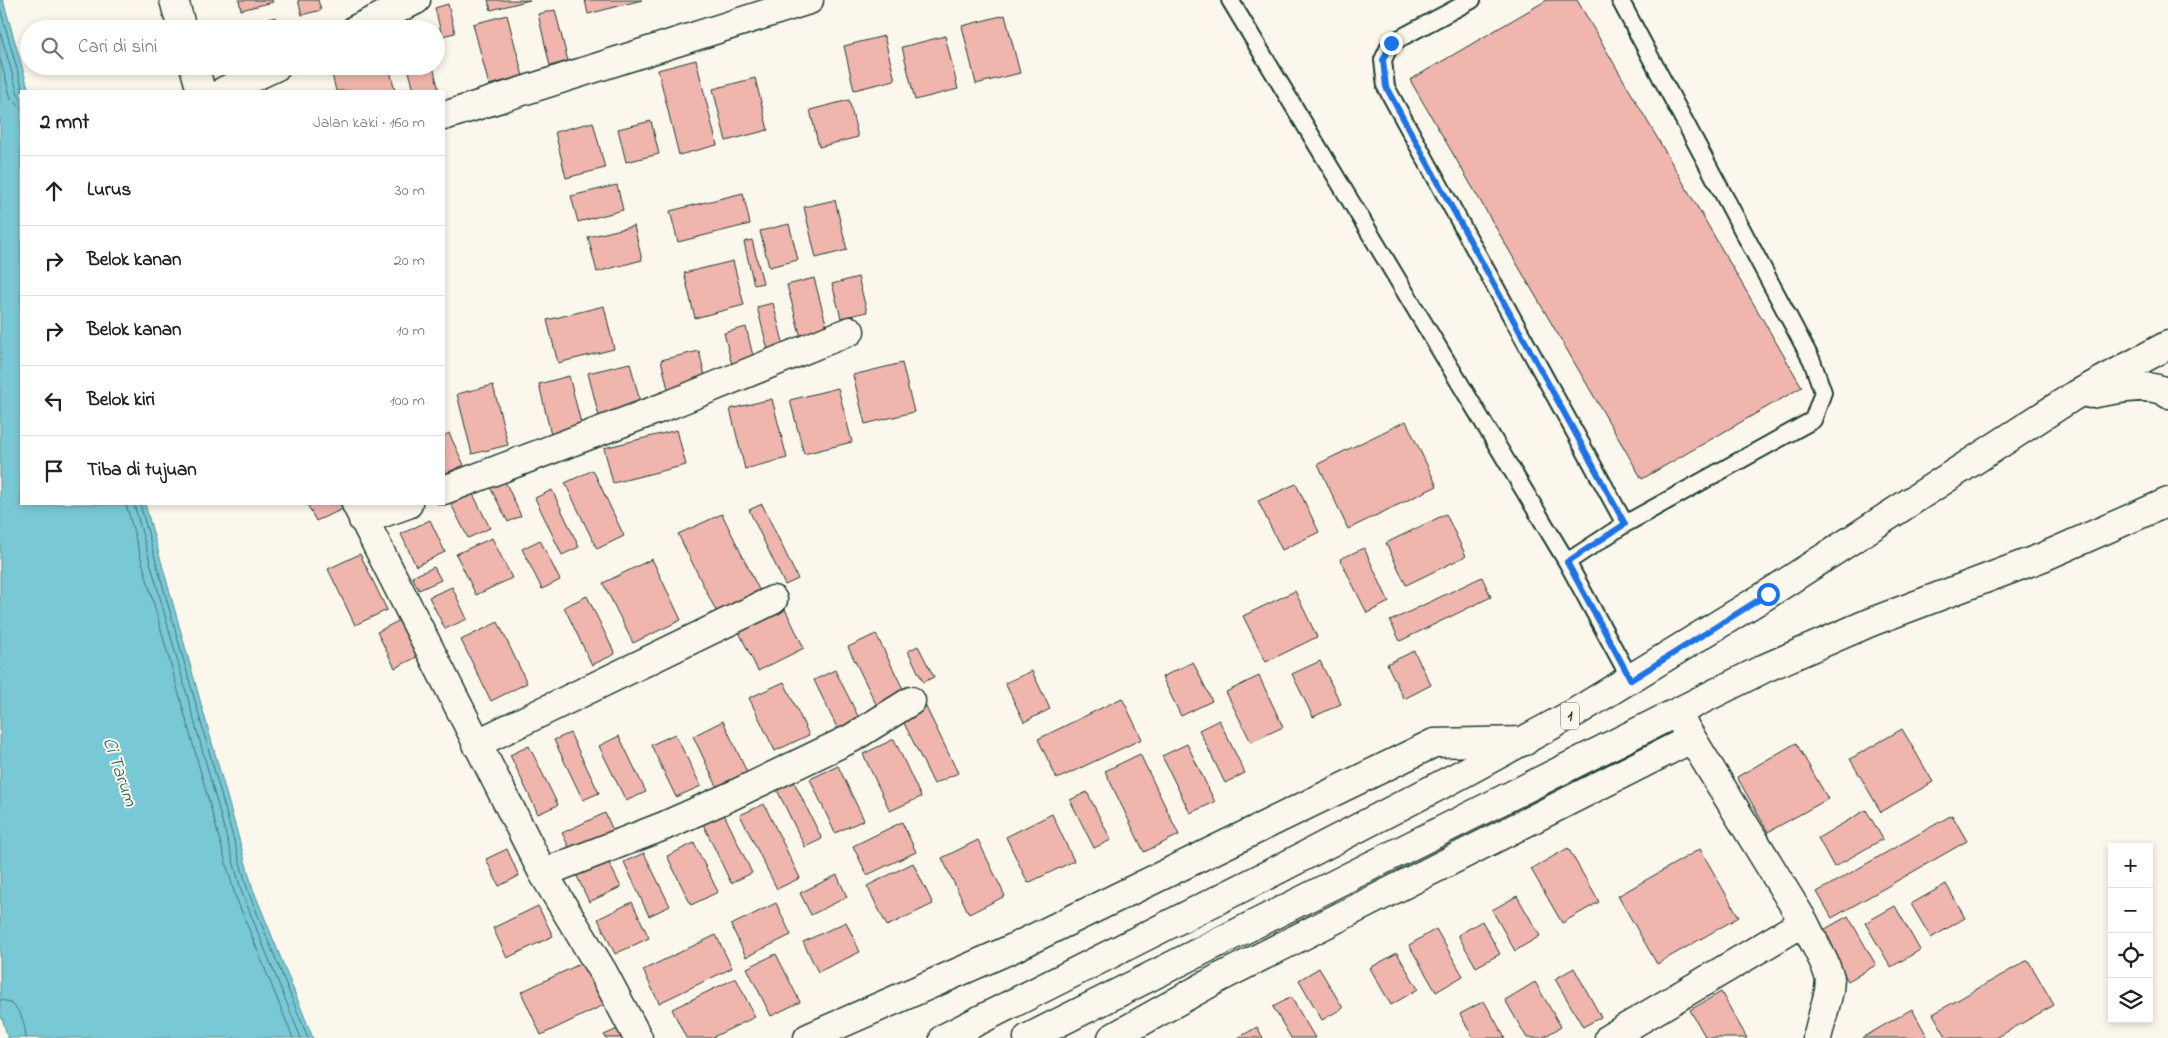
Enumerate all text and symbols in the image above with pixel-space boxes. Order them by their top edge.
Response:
search box [20,20,445,75]
route end [1380,32,1403,55]
icon: search [38,34,66,62]
text: Cari di sini [78,34,157,61]
text: 2 mnt [40,108,89,138]
text: Jalan kaki · 160 m [313,111,425,135]
icon: ahead [40,177,68,205]
text: Lurus [87,177,131,204]
text: 30 m [395,179,425,203]
icon: right [40,247,68,275]
text: Belok kanan [87,247,181,274]
text: 20 m [394,249,425,273]
icon: right [40,317,68,345]
text: Belok kanan [87,317,181,344]
text: 10 m [397,319,425,343]
icon: left [40,387,68,415]
text: Belok kiri [87,387,155,414]
text: 100 m [390,389,425,413]
icon: arrive [40,457,68,485]
text: Tiba di tujuan [87,457,197,484]
route start [1757,583,1780,606]
road number: 1 [1561,702,1579,729]
water label: Ci Tarum [95,734,143,810]
map controls [2108,843,2153,1023]
button: + [2108,843,2153,888]
button: − [2108,888,2153,933]
button: locate [2108,933,2153,978]
button: layers [2108,978,2153,1023]

